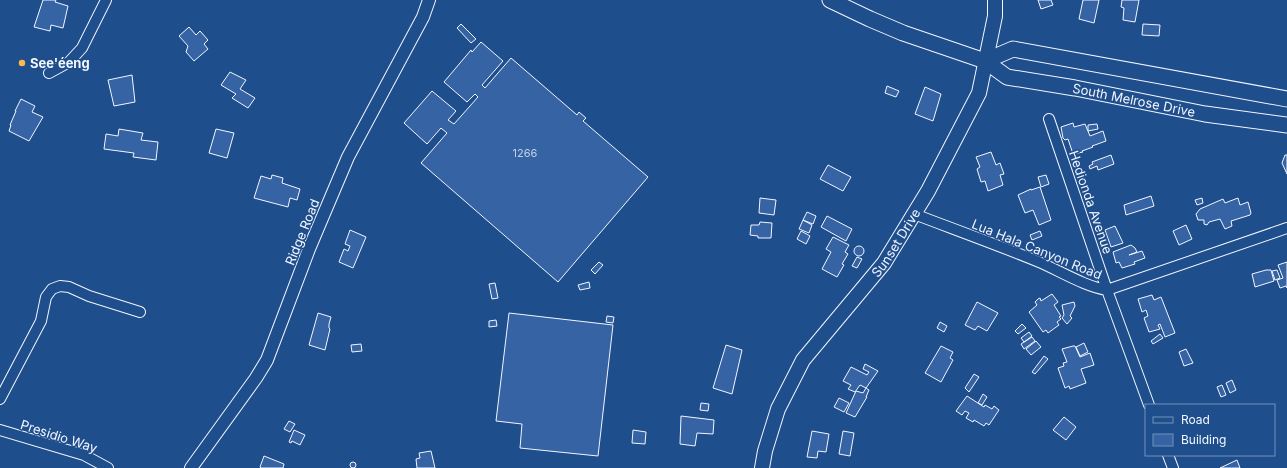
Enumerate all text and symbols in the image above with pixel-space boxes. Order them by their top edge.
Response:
place label: See'éeng [30,55,90,71]
marker: See'éeng [17,58,27,68]
street label: South Melrose Drive [1071,80,1197,120]
house number: 1266 [513,146,538,160]
street label: Hedionda Avenue [1066,148,1116,256]
street label: Ridge Road [281,197,323,267]
street label: Sunset Drive [868,205,923,280]
street label: Lua Hala Canyon Road [970,216,1104,282]
legend [1145,404,1275,456]
text: Road [1181,412,1210,427]
street label: Presidio Way [19,416,99,456]
text: Building [1181,432,1226,447]

